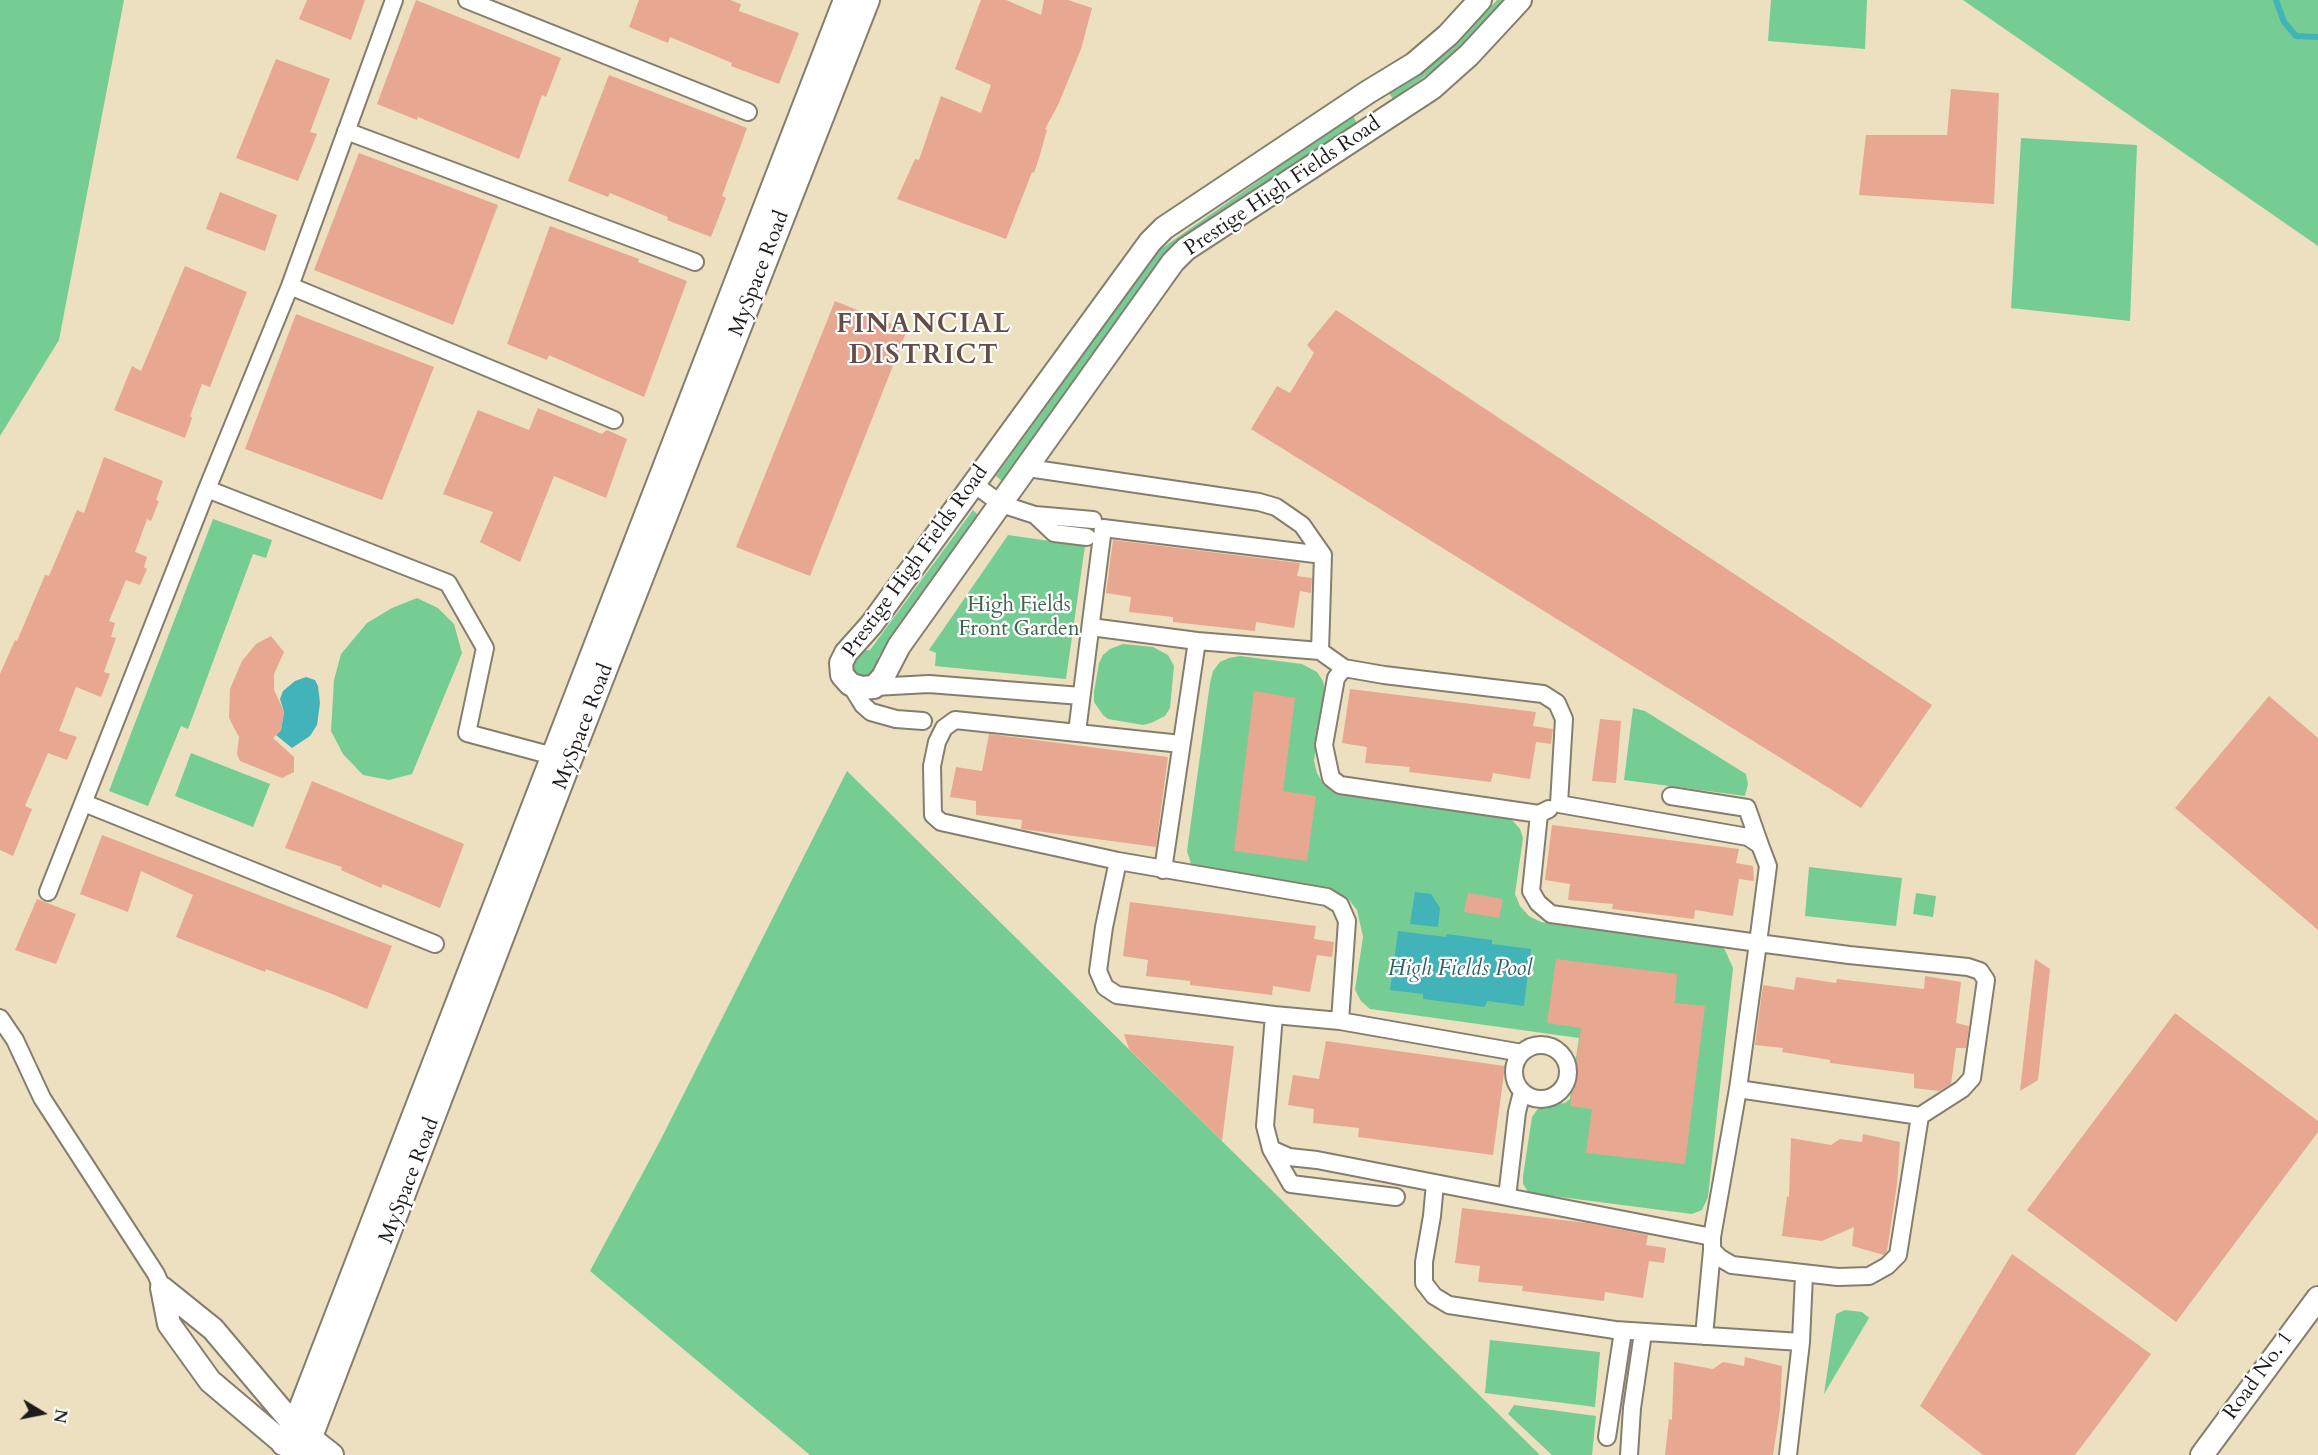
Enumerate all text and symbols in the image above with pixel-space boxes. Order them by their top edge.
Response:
street label: Prestige High Fields Road [1180,112,1386,262]
street label: MySpace Road [724,208,796,340]
district label: FINANCIAL DISTRICT [836,310,1012,373]
street label: Prestige High Fields Road [838,461,994,663]
park label: High Fields Front Garden [958,593,1080,643]
street label: MySpace Road [548,661,620,793]
water label: High Fields Pool [1388,957,1532,983]
street label: MySpace Road [374,1115,446,1247]
street label: Road No. 1 [2219,1327,2299,1425]
north arrow [12,1383,72,1443]
text: N [48,1407,72,1425]

